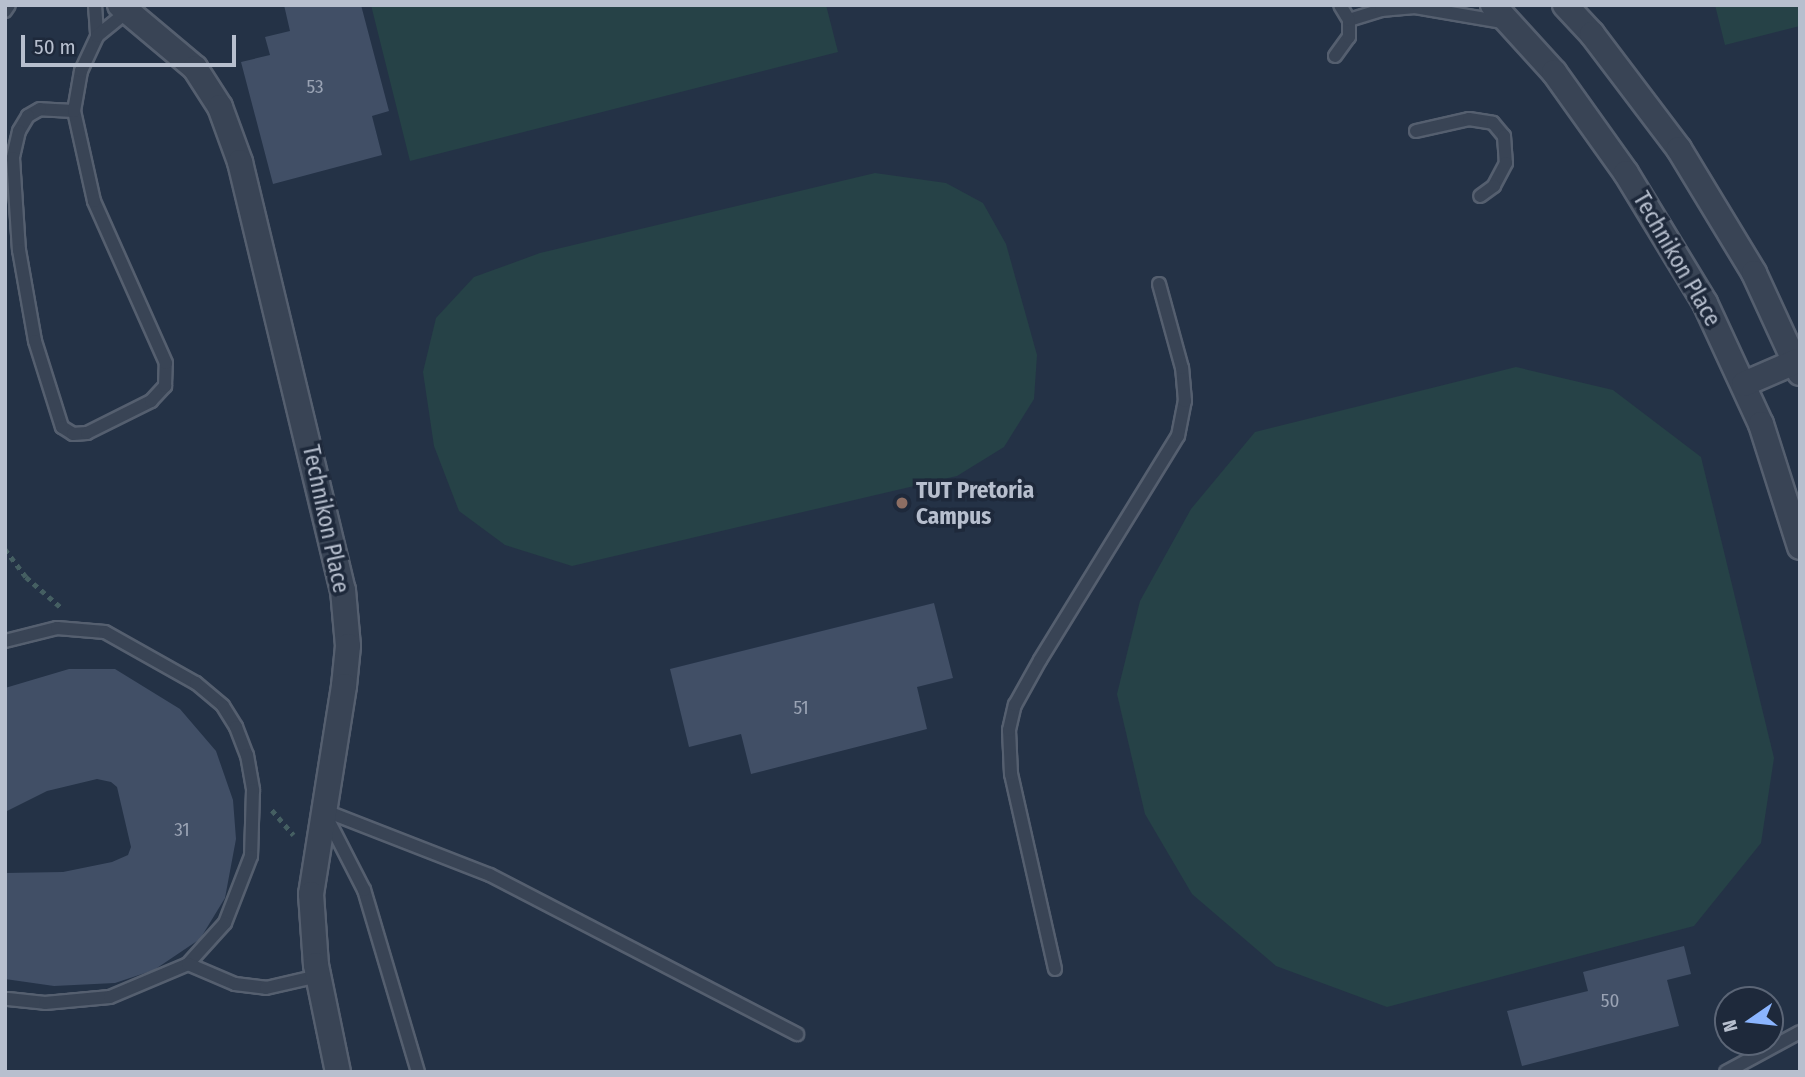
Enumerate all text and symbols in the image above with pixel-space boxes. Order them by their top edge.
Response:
scale bar [24,21,240,65]
text: 50 m [34,34,76,60]
house number: 53 [306,76,324,98]
street label: Technikon Place [1627,187,1727,331]
street label: Technikon Place [297,442,355,596]
place label: TUT Pretoria Campus [916,476,1034,530]
marker: TUT Pretoria Campus [894,495,910,511]
house number: 51 [793,697,809,719]
house number: 31 [174,819,190,841]
north arrow [1714,986,1784,1056]
house number: 50 [1601,990,1619,1012]
text: N [1718,1017,1743,1034]

